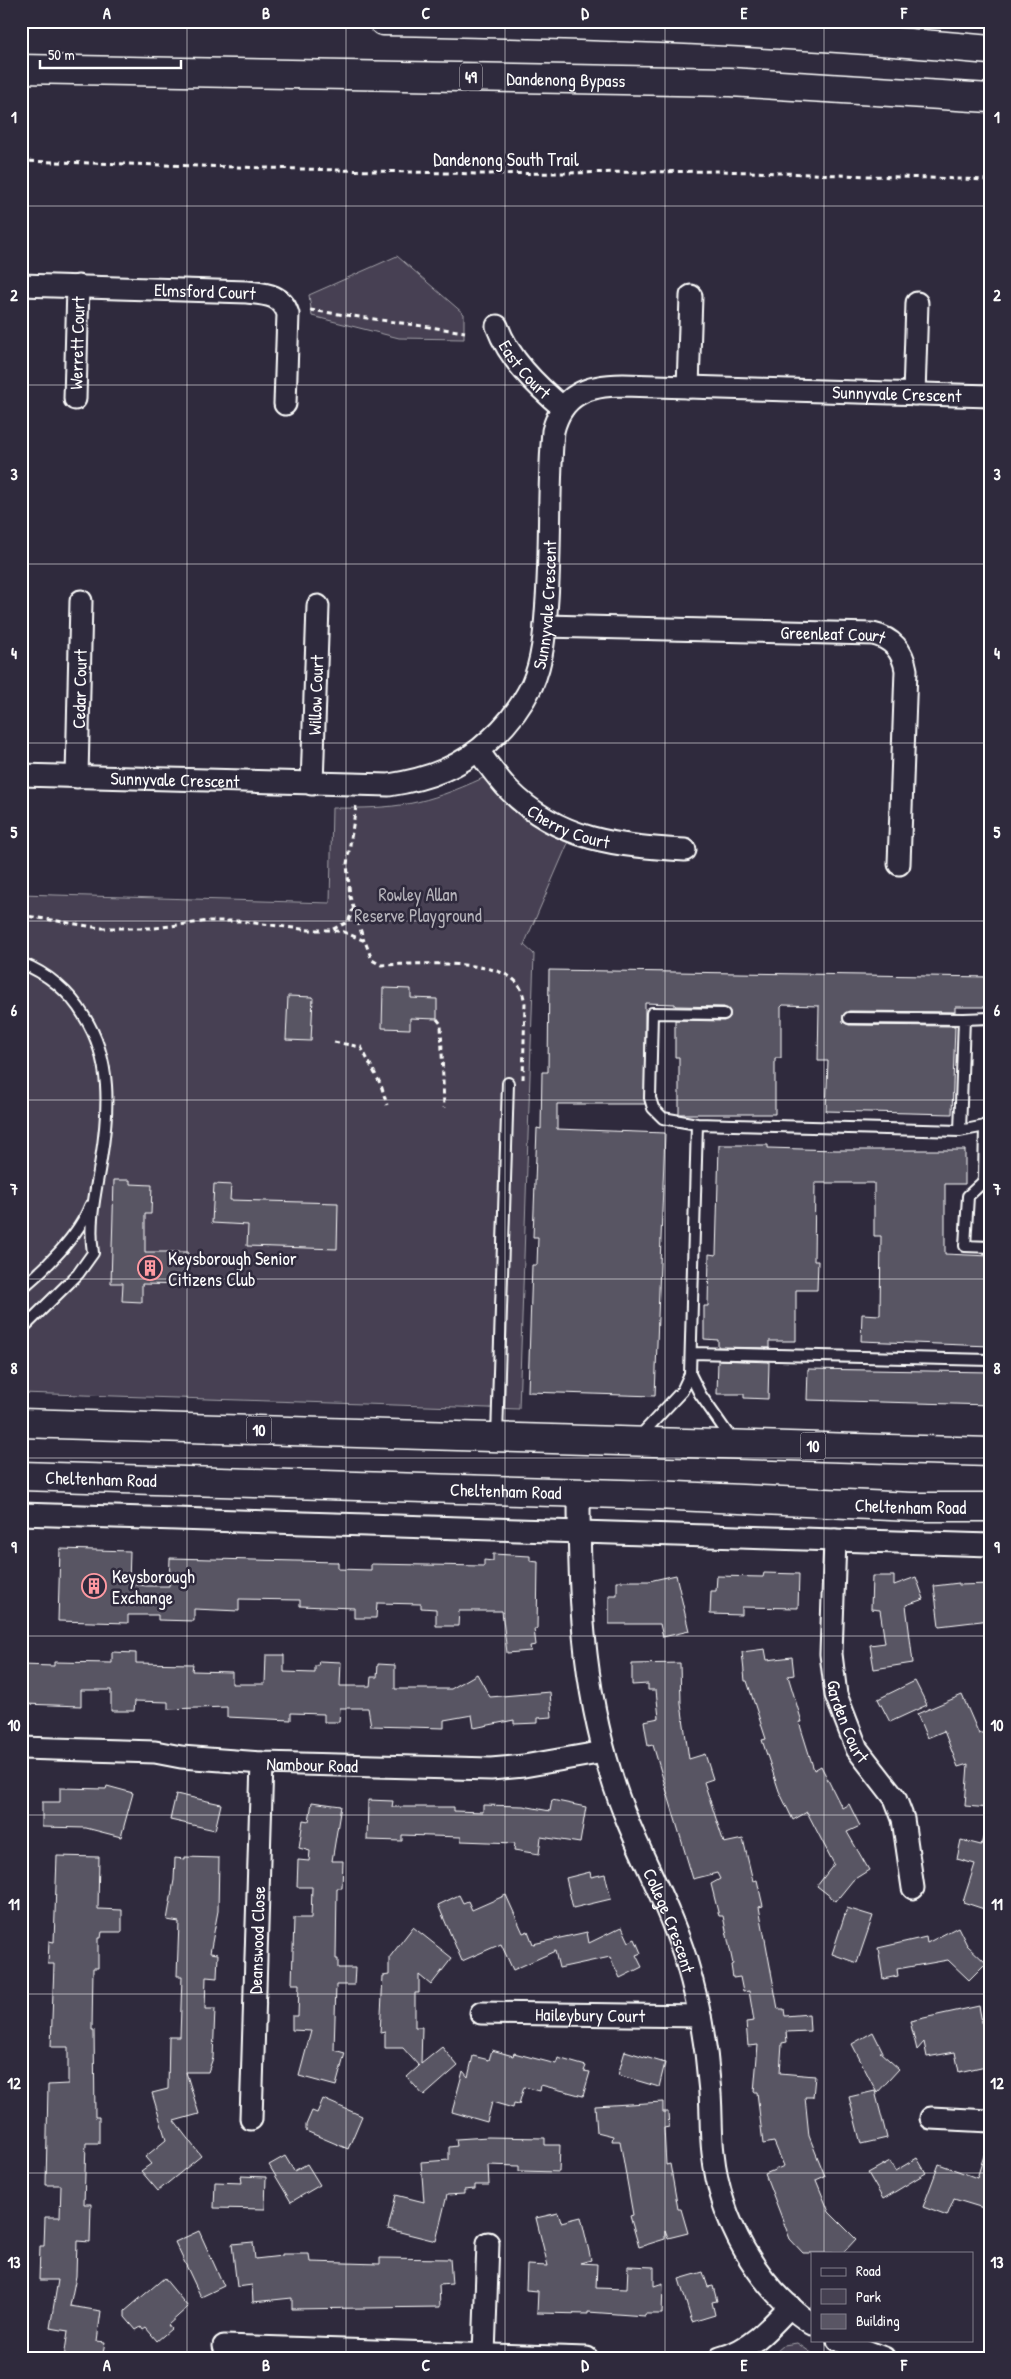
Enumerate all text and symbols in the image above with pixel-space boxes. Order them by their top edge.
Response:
text: A [103,2,111,24]
text: B [262,2,270,24]
text: C [422,2,431,24]
text: D [581,2,589,24]
text: E [740,2,748,24]
text: F [900,2,908,24]
scale bar [40,38,181,70]
text: 50 m [48,44,75,65]
road number: 49 [460,64,482,90]
street label: Dandenong Bypass [506,65,626,93]
text: 1 [11,106,17,128]
text: 1 [994,106,1000,128]
street label: Dandenong South Trail [433,147,579,172]
street label: Elmsford Court [154,277,258,305]
text: 2 [10,284,18,306]
text: 2 [993,284,1001,306]
street label: Werrett Court [63,295,90,390]
street label: East Court [493,335,557,405]
street label: Sunnyvale Crescent [832,379,963,408]
text: 3 [10,463,18,485]
text: 3 [993,463,1001,485]
street label: Sunnyvale Crescent [526,539,562,672]
street label: Greenleaf Court [780,619,891,650]
text: 4 [11,642,17,664]
text: 4 [994,642,1000,664]
street label: Cedar Court [66,648,92,729]
street label: Willow Court [301,654,329,736]
street label: Sunnyvale Crescent [110,765,241,793]
street label: Cherry Court [522,798,613,854]
text: 5 [11,821,18,843]
text: 5 [994,821,1001,843]
park label: Rowley Allan Reserve Playground [354,882,482,928]
text: 6 [11,999,18,1021]
text: 6 [994,999,1001,1021]
text: 7 [9,1178,18,1200]
text: 7 [992,1178,1001,1200]
place label: Keysborough Senior Citizens Club [168,1246,297,1292]
building icon: Keysborough Senior Citizens Club [137,1255,163,1281]
text: 8 [11,1357,18,1379]
text: 8 [994,1357,1001,1379]
road number: 10 [246,1416,272,1444]
road number: 10 [800,1432,826,1460]
street label: Cheltenham Road [45,1464,157,1493]
street label: Cheltenham Road [450,1476,562,1505]
street label: Cheltenham Road [854,1492,966,1520]
text: 9 [11,1536,17,1558]
text: 9 [994,1536,1000,1558]
place label: Keysborough Exchange [112,1564,195,1610]
building icon: Keysborough Exchange [81,1573,107,1599]
street label: Garden Court [822,1679,876,1768]
text: 10 [8,1714,20,1736]
text: 10 [991,1714,1003,1736]
street label: Nambour Road [266,1751,358,1778]
street label: College Crescent [638,1864,702,1976]
street label: Deanswood Close [242,1886,271,1994]
text: 11 [8,1893,20,1915]
text: 11 [991,1893,1003,1915]
street label: Haileybury Court [535,2001,646,2028]
text: 12 [7,2072,21,2094]
text: 12 [990,2072,1004,2094]
text: 13 [8,2251,20,2273]
text: 13 [991,2251,1003,2273]
legend [811,2252,974,2342]
text: Road [856,2260,881,2281]
text: Park [856,2286,881,2307]
text: Building [856,2310,900,2331]
text: A [103,2354,111,2376]
text: B [262,2354,270,2376]
text: C [422,2354,431,2376]
text: D [581,2354,589,2376]
text: E [740,2354,748,2376]
text: F [900,2354,908,2376]

